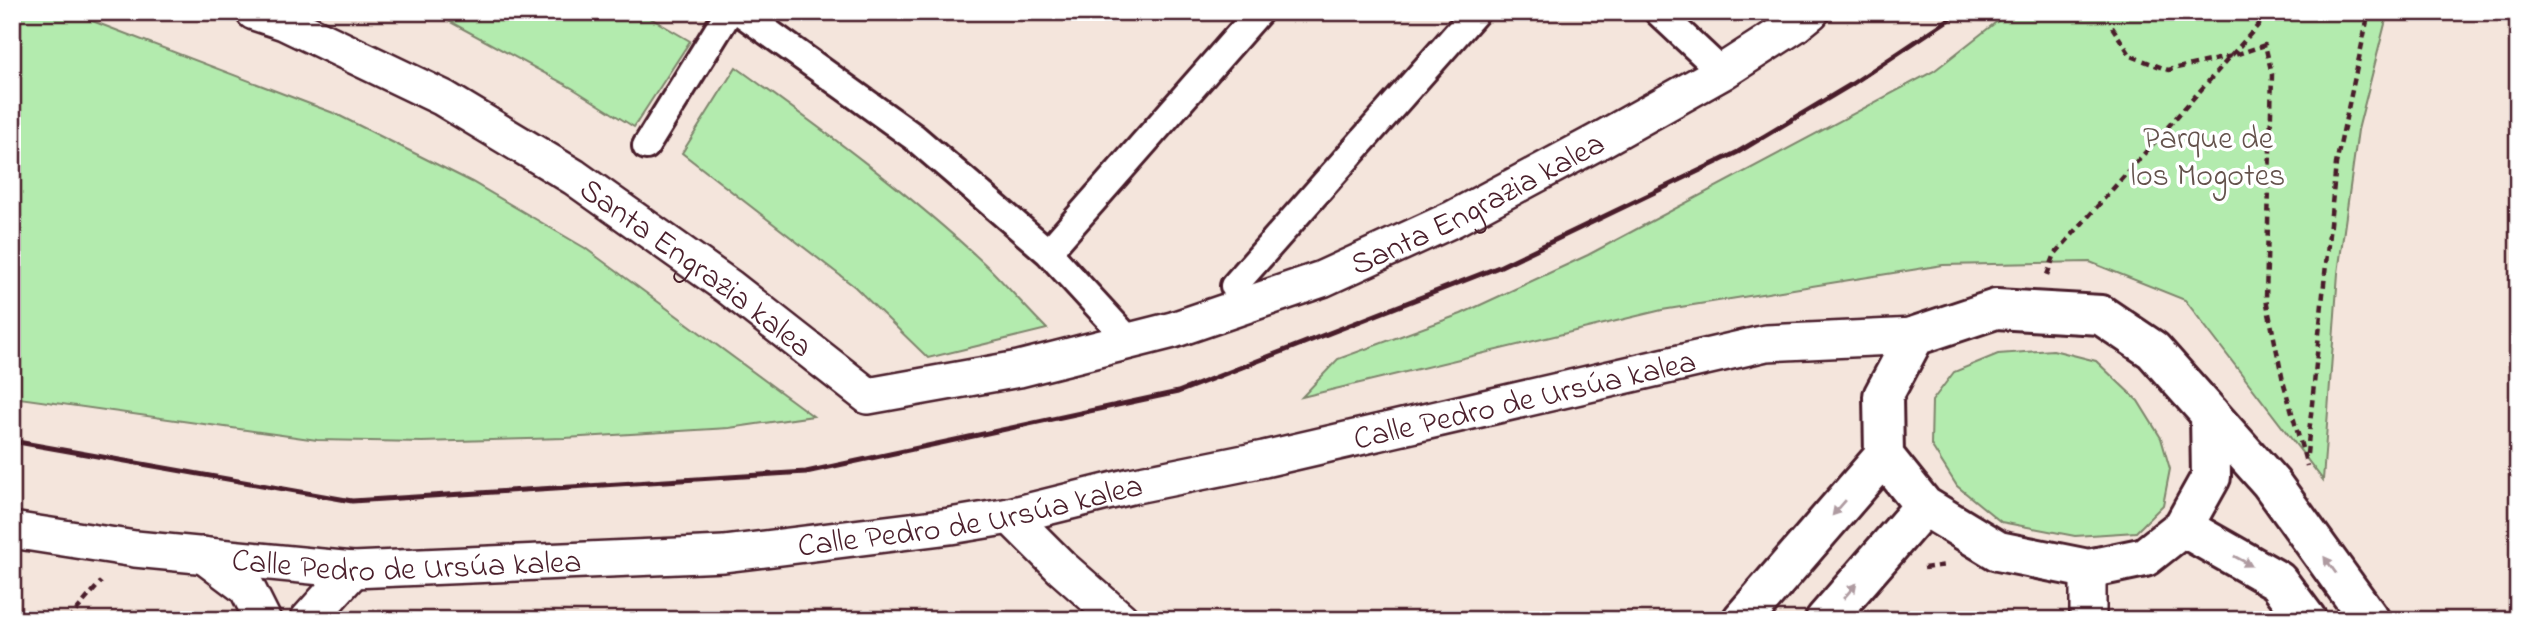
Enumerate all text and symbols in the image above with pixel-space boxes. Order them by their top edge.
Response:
park label: Parque de los Mogotes [2131,117,2285,201]
street label: Santa Engrazia kalea [1344,122,1614,290]
street label: Santa Engrazia kalea [569,168,821,371]
street label: Calle Pedro de Ursúa kalea [1349,340,1701,465]
street label: Calle Pedro de Ursúa kalea [795,464,1147,572]
one-way arrow [1831,499,1847,517]
street label: Calle Pedro de Ursúa kalea [229,538,583,597]
one-way arrow [2233,555,2252,567]
one-way arrow [2323,555,2337,574]
one-way arrow [1842,583,1857,600]

